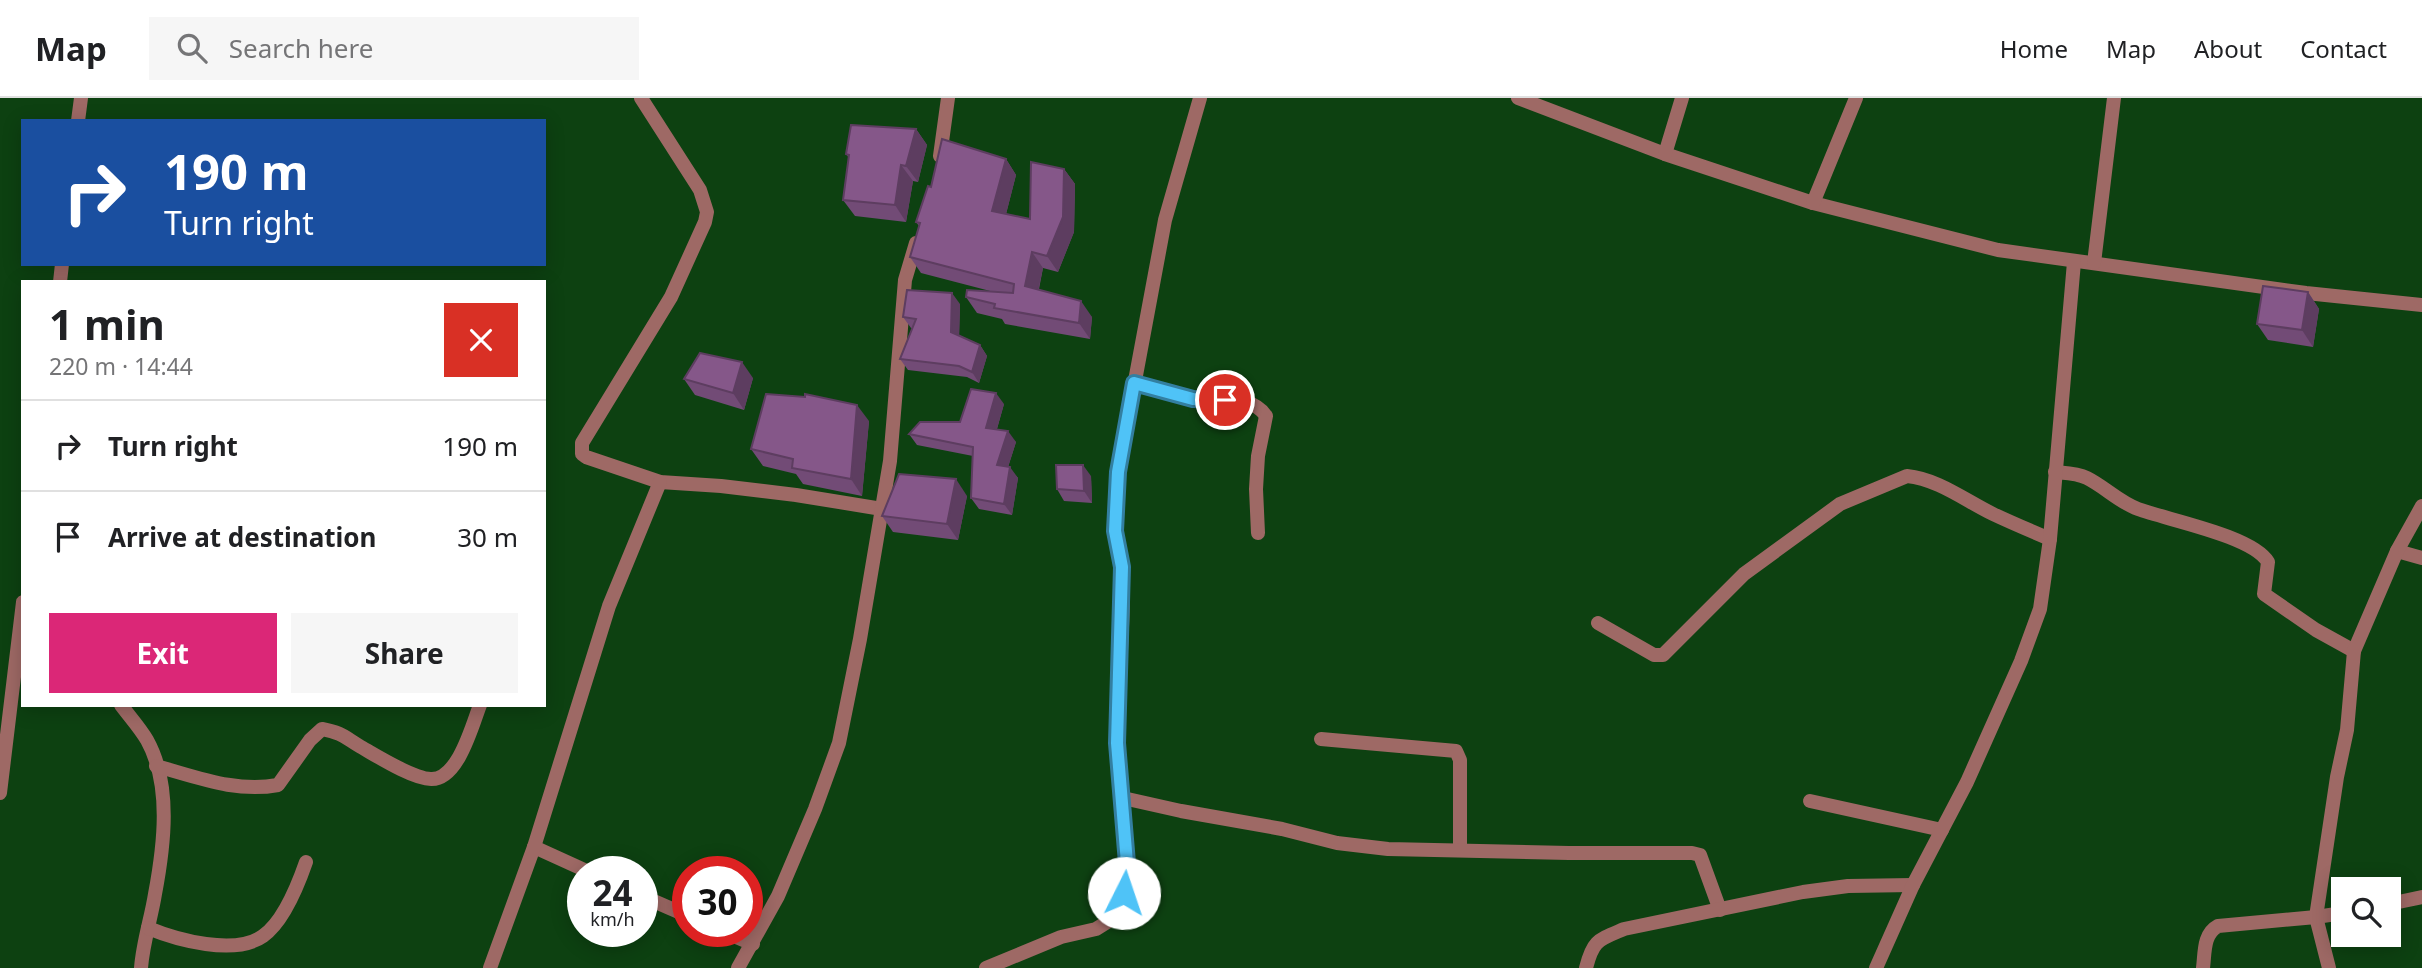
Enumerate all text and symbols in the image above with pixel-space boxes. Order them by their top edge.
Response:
search box [149,17,639,80]
text: Map [35,26,107,71]
icon: search [173,29,211,67]
text: Search here [229,30,373,66]
text: Home [2000,32,2068,65]
text: Map [2106,32,2156,65]
text: About [2194,32,2262,65]
text: Contact [2300,32,2387,65]
text: 190 m [164,138,309,204]
icon: right [49,147,140,238]
text: Turn right [164,201,314,244]
text: 1 min [49,295,165,352]
button: close [444,303,518,377]
text: 220 m · 14:44 [49,350,193,382]
pin [1195,370,1255,430]
icon: arrive [1206,381,1244,419]
icon: right [49,427,87,465]
text: Turn right [108,428,238,464]
text: 190 m [442,428,518,464]
icon: arrive [49,518,87,556]
text: Arrive at destination [108,519,377,555]
text: 30 m [457,519,518,555]
button: Exit [49,613,277,693]
button: Share [291,613,518,693]
speed limit sign: 30 [672,856,763,947]
position arrow [1087,856,1161,930]
text: 24 [592,869,633,916]
map controls [2331,877,2401,947]
button: search [2331,877,2401,947]
text: km/h [590,907,635,931]

